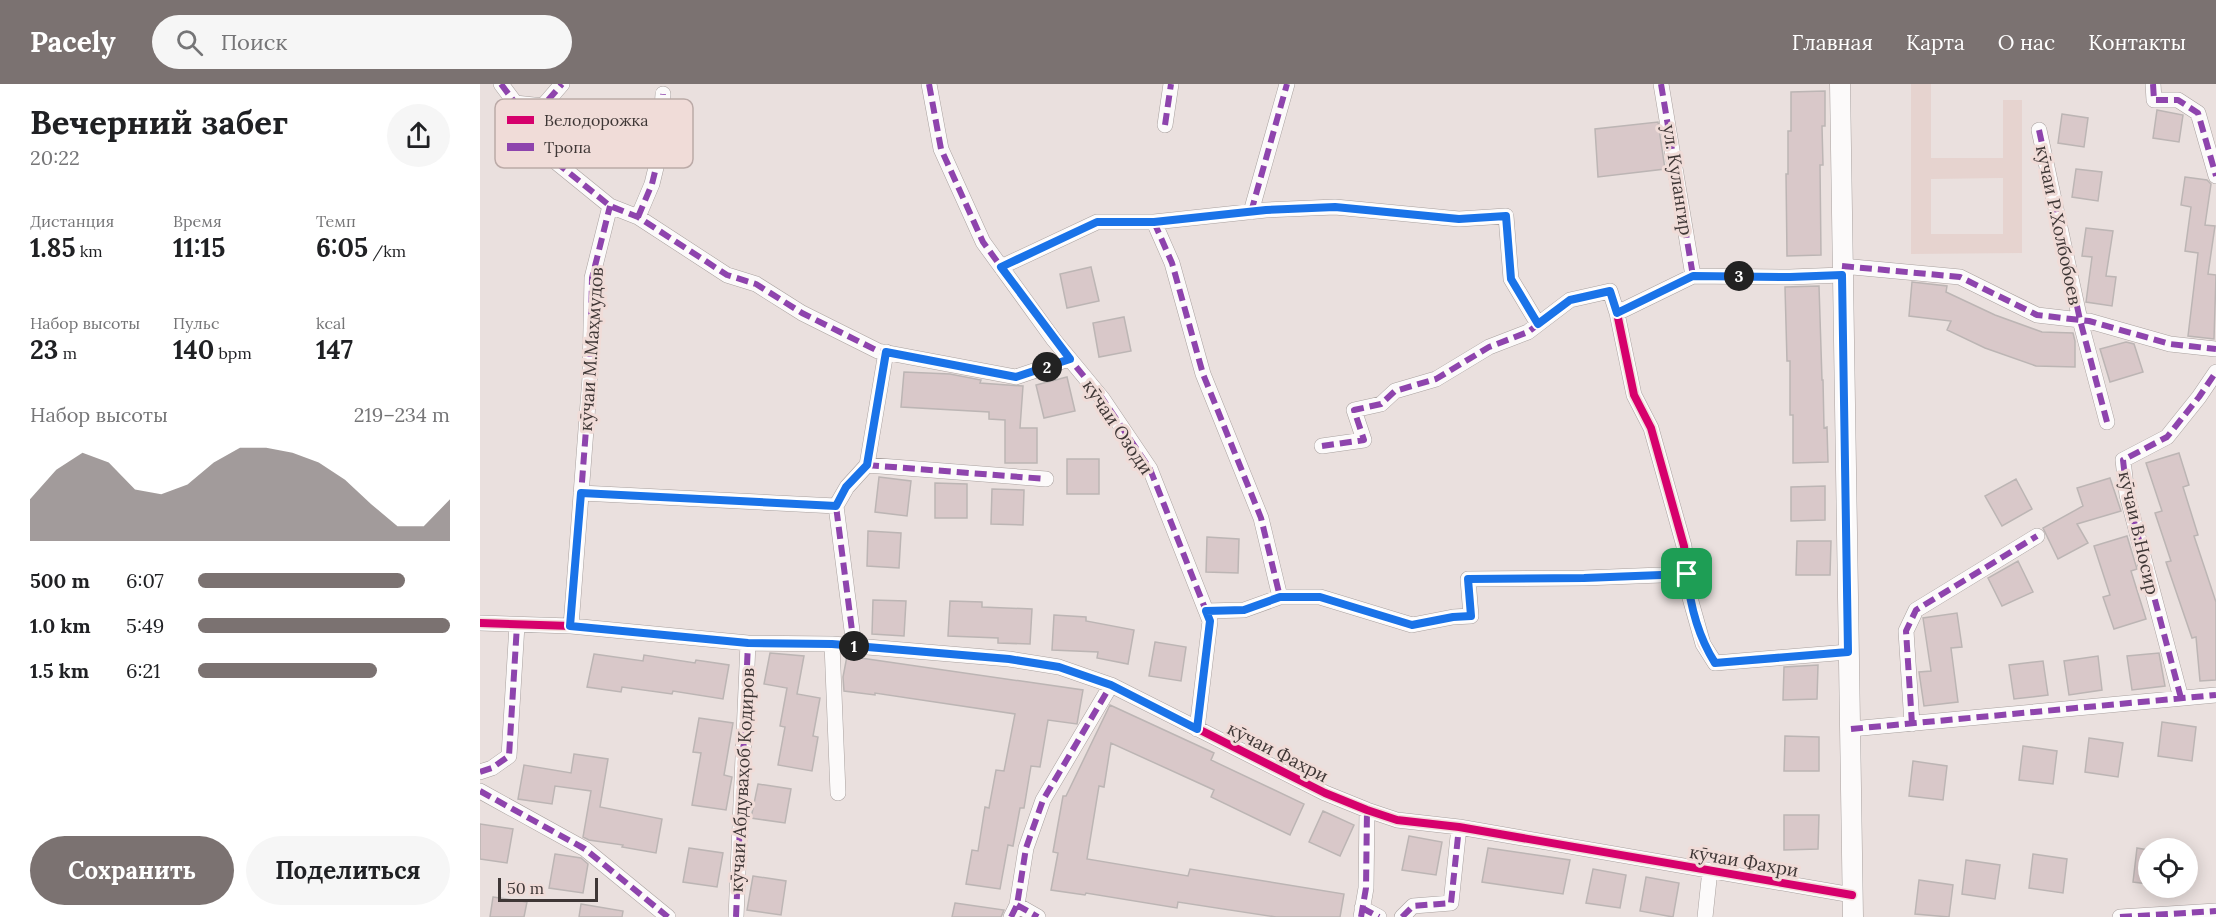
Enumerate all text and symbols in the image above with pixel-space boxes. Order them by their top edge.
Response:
search box [152,15,572,69]
text: Pacely [30,24,116,60]
icon: search [173,26,206,59]
text: Поиск [221,28,287,56]
text: Главная [1792,29,1873,56]
text: Карта [1906,29,1965,56]
text: О нас [1998,29,2055,56]
text: Контакты [2088,29,2186,56]
legend [495,99,693,168]
text: Вечерний забег [30,101,288,143]
button: share [387,104,450,167]
text: Велодорожка [544,110,648,130]
street label: ул. Кулангир [1658,123,1698,237]
text: Тропа [544,137,591,157]
street label: кӯчаи Р.Холбобоев [2031,143,2087,307]
text: 20:22 [30,145,80,170]
text: Дистанция [30,211,114,231]
text: Время [173,211,222,231]
text: Темп [316,211,356,231]
text: 1.85 [30,231,76,264]
text: 11:15 [173,231,225,264]
text: 6:05 [316,231,368,264]
text: km [76,241,103,261]
text: /km [368,241,406,261]
pin: 3 [1724,261,1754,291]
street label: кӯчаи М.Маҳмудов [574,266,608,432]
text: 3 [1735,266,1743,286]
text: Набор высоты [30,313,140,333]
text: Пульс [173,313,219,333]
text: kcal [316,313,346,333]
text: 23 [30,333,58,366]
text: 140 [173,333,214,366]
text: 147 [316,333,353,366]
text: m [58,343,77,363]
text: bpm [214,343,252,363]
pin: 2 [1032,352,1062,382]
text: 2 [1043,357,1051,377]
street label: кӯчаи Озоди [1078,375,1158,479]
text: Набор высоты [30,402,168,427]
text: 219–234 m [354,402,450,427]
street label: кӯчаи В.Носир [2114,469,2164,597]
pin [1661,548,1712,599]
icon: arrive [1670,557,1703,590]
text: 500 m [30,568,90,593]
text: 6:07 [126,568,164,593]
text: 1.0 km [30,613,91,638]
text: 5:49 [126,613,164,638]
pin: 1 [839,631,869,661]
text: 1 [851,636,857,656]
text: 1.5 km [30,658,89,683]
text: 6:21 [126,658,161,683]
street label: кӯчаи Абдуваҳоб Қодиров [725,667,759,893]
street label: кӯчаи Фахри [1224,717,1332,787]
button: Сохранить [30,836,234,905]
button: Поделиться [246,836,450,905]
map controls [2138,838,2198,898]
button: locate [2138,838,2198,898]
street label: кӯчаи Фахри [1688,840,1800,882]
scale bar [498,875,598,902]
text: 50 m [507,878,544,898]

